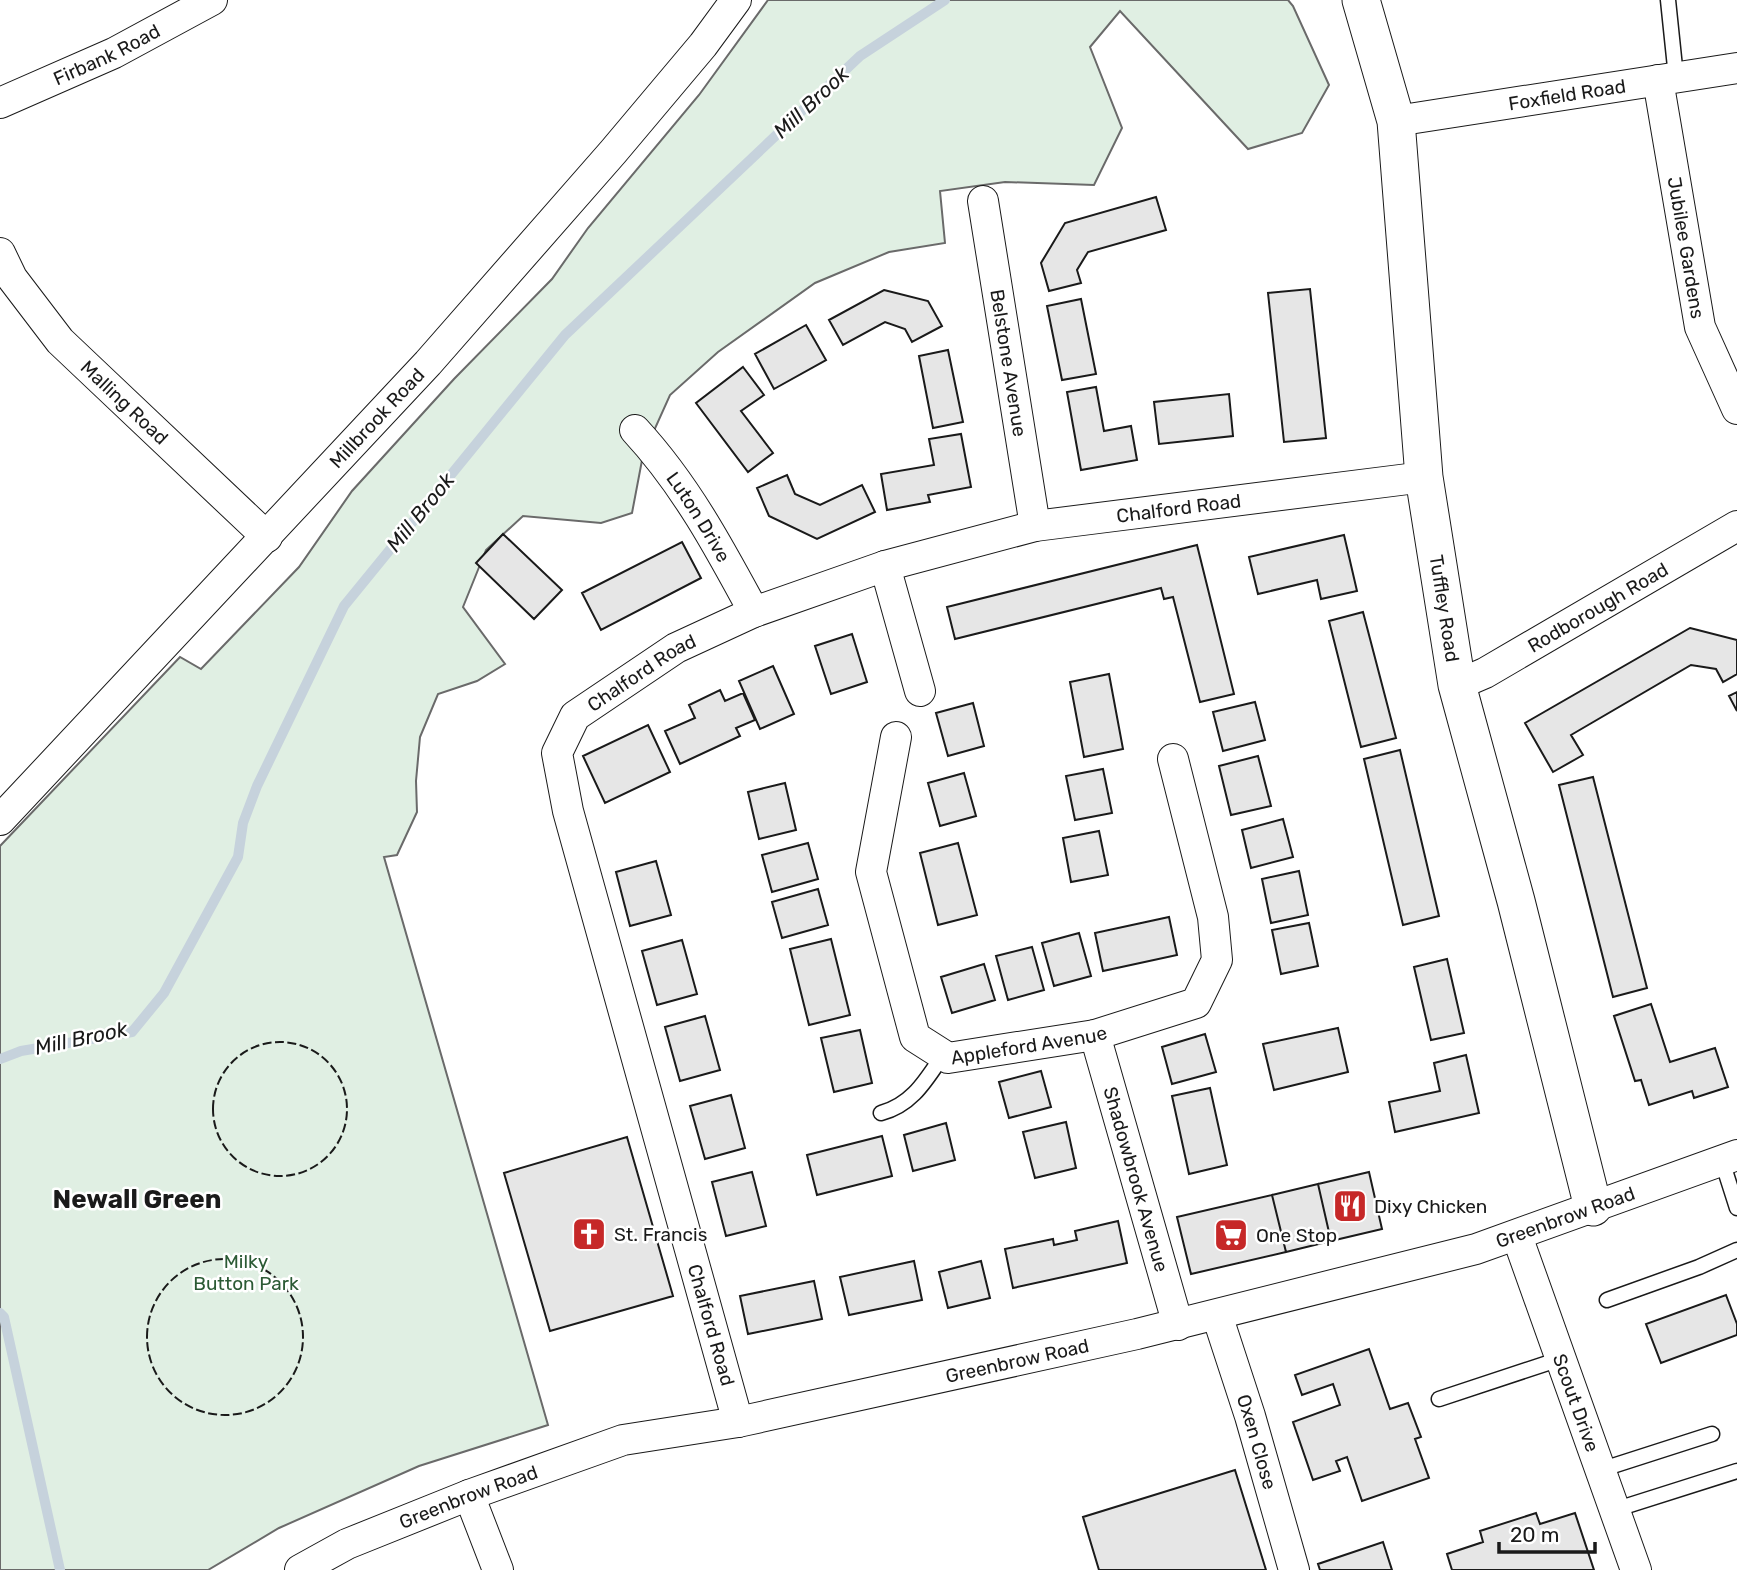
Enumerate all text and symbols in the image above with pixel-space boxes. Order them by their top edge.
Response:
street label: Firbank Road [50,19,164,90]
water label: Mill Brook [768,60,855,143]
street label: Foxfield Road [1507,74,1627,115]
street label: Jubilee Gardens [1663,175,1710,320]
street label: Belstone Avenue [986,288,1032,438]
street label: Malling Road [76,355,173,449]
street label: Millbrook Road [324,363,429,473]
water label: Mill Brook [381,467,460,556]
street label: Luton Drive [662,467,736,566]
street label: Chalford Road [1115,489,1242,527]
street label: Tuffley Road [1425,553,1465,664]
street label: Rodborough Road [1523,557,1672,657]
street label: Chalford Road [583,629,700,716]
water label: Mill Brook [32,1016,131,1060]
street label: Appleford Avenue [949,1020,1110,1069]
street label: Shadowbrook Avenue [1099,1084,1174,1275]
street label: Greenbrow Road [1492,1181,1638,1252]
district label: Newall Green [53,1184,221,1215]
restaurant icon: Dixy Chicken [1331,1187,1369,1225]
place label: Dixy Chicken [1374,1195,1487,1218]
church icon: St. Francis [570,1215,608,1253]
supermarket icon: One Stop [1212,1216,1250,1254]
place label: St. Francis [614,1223,707,1246]
place label: One Stop [1256,1224,1337,1247]
park label: Milky Button Park [193,1250,299,1295]
street label: Chalford Road [683,1262,739,1388]
street label: Greenbrow Road [943,1333,1091,1387]
street label: Scout Drive [1548,1351,1604,1455]
street label: Oxen Close [1232,1391,1282,1492]
street label: Greenbrow Road [396,1460,541,1533]
scale bar [1499,1510,1595,1554]
text: 20 m [1510,1522,1559,1547]

